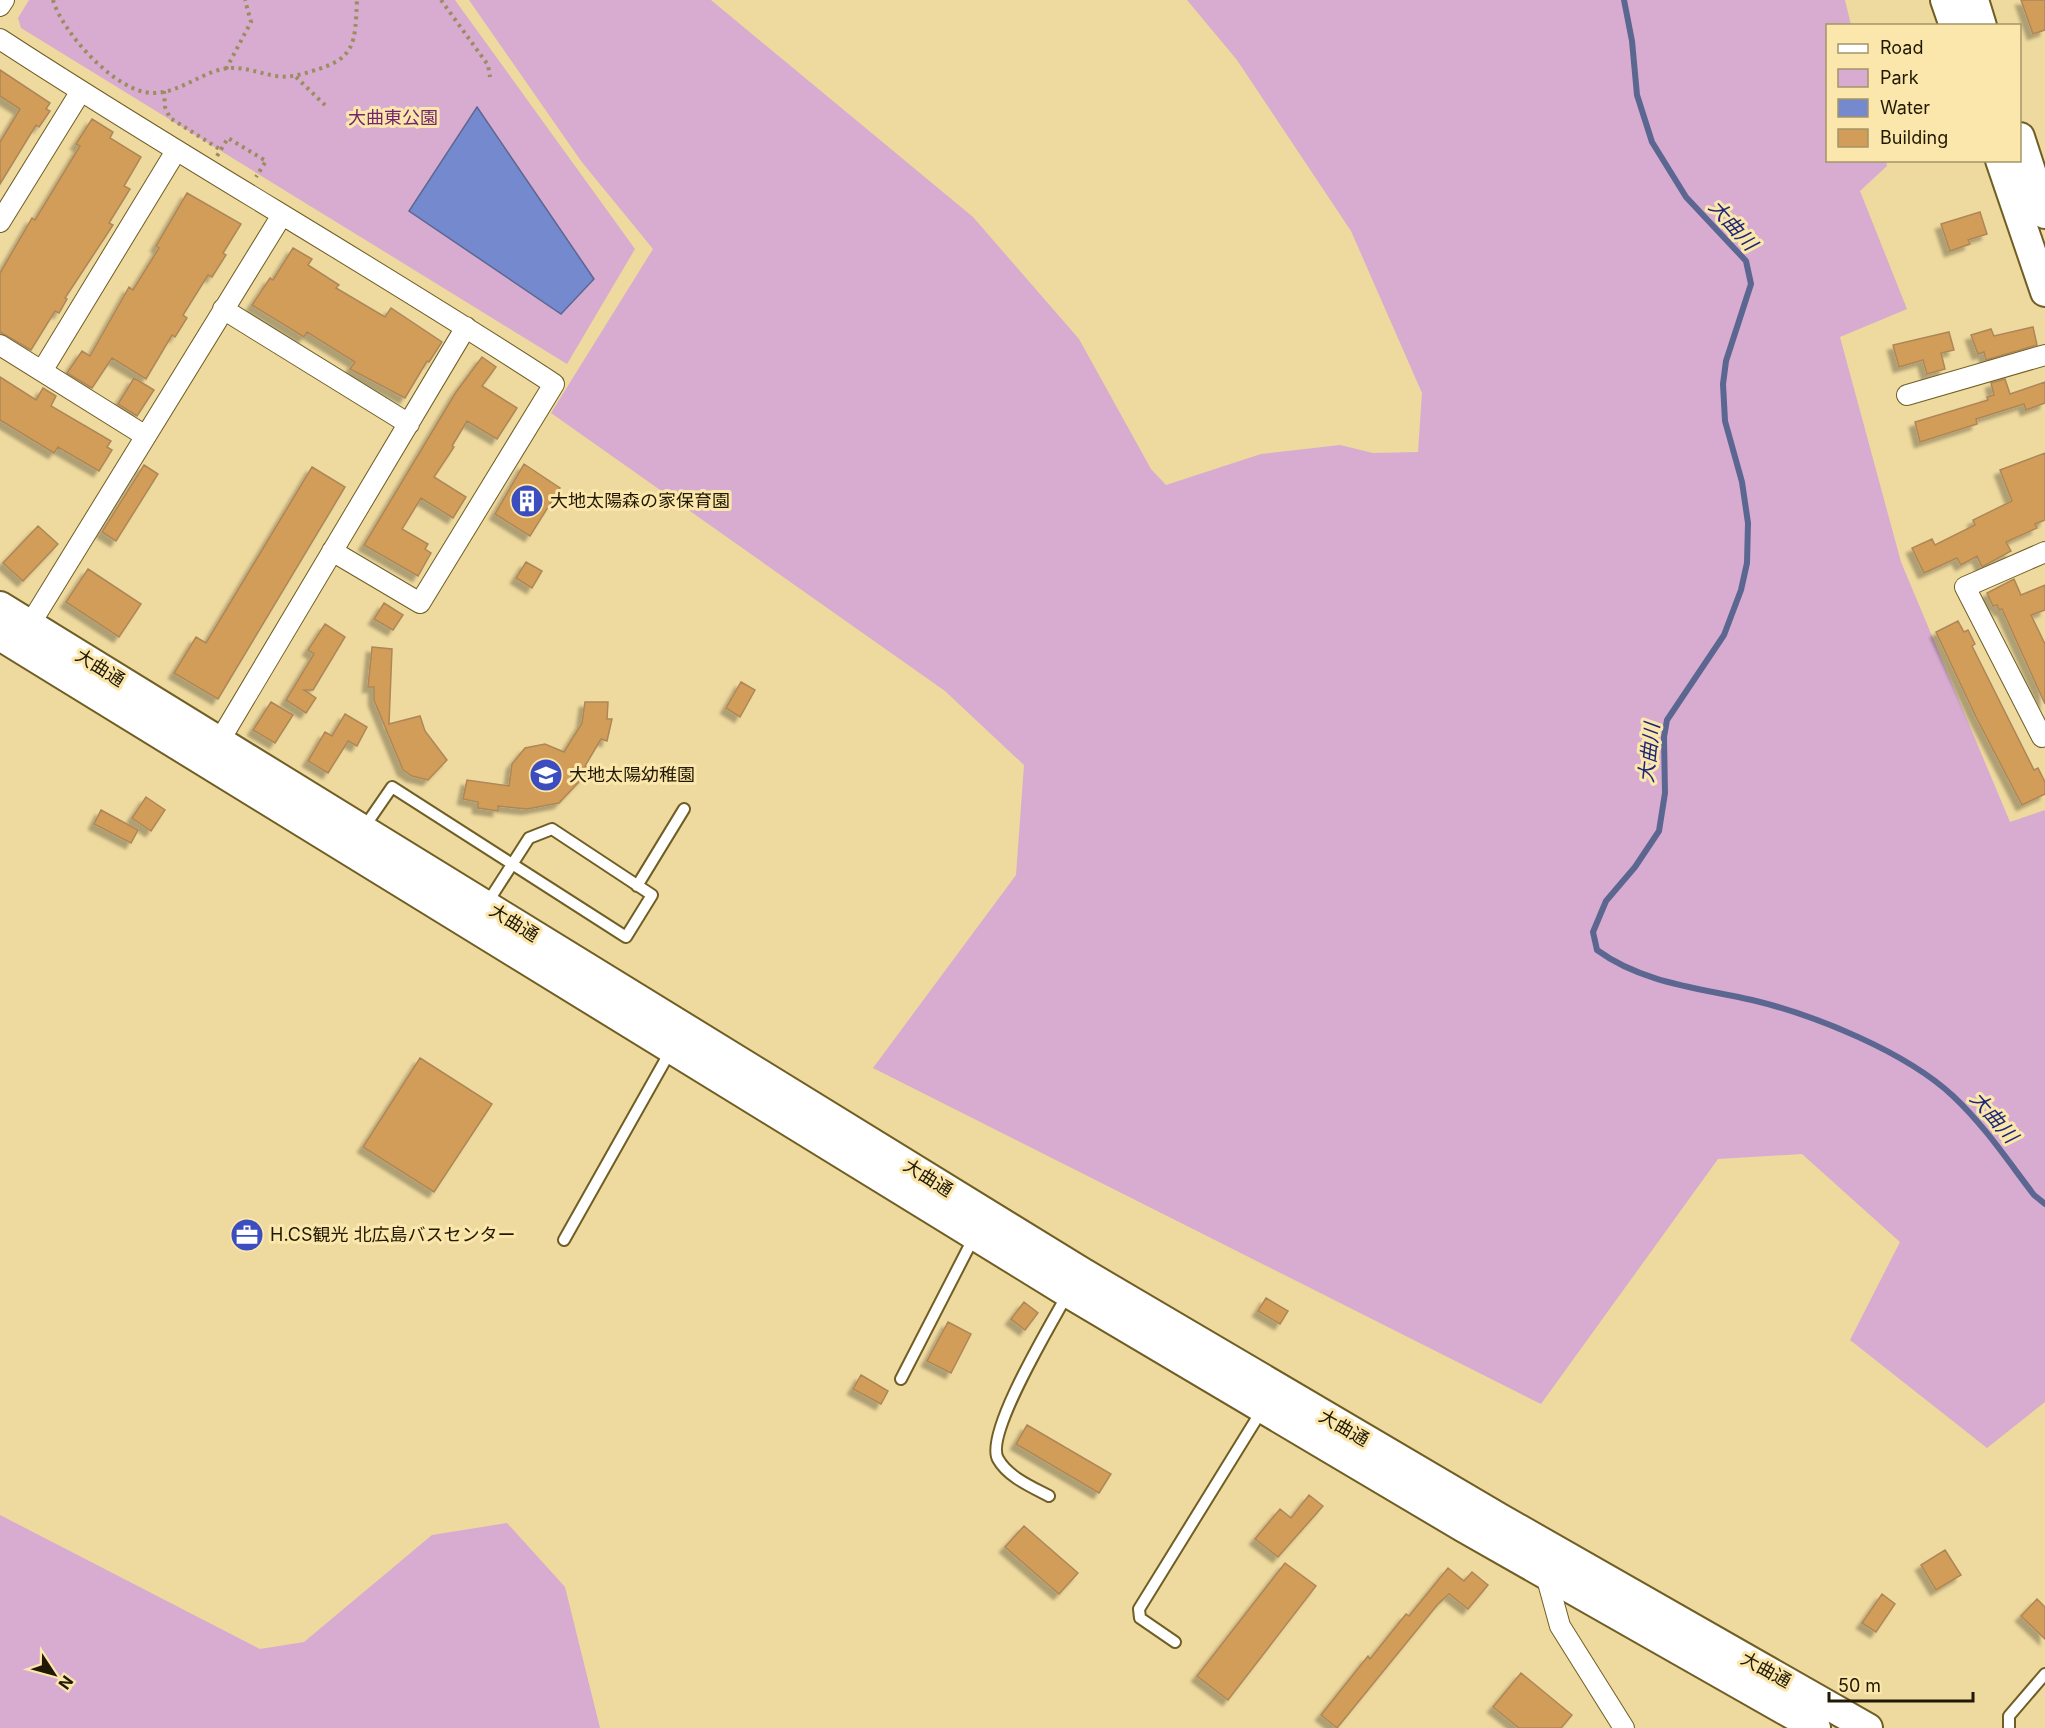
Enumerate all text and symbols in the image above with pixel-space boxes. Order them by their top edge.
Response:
legend [1826,24,2021,162]
text: Road [1880,37,1923,58]
text: Park [1880,67,1919,88]
text: Water [1880,97,1930,118]
park label: 大曲東公園 [348,107,438,128]
text: Building [1880,127,1948,148]
water label: 大曲川 [1704,195,1763,257]
building icon: 大地太陽森の家保育園 [509,483,545,519]
place label: 大地太陽森の家保育園 [550,490,730,511]
street label: 大曲通 [72,644,129,691]
water label: 大曲川 [1634,720,1664,784]
school or university icon: 大地太陽幼稚園 [528,757,564,793]
place label: 大地太陽幼稚園 [569,764,695,785]
street label: 大曲通 [486,899,543,946]
water label: 大曲川 [1965,1086,2024,1149]
street label: 大曲通 [900,1154,957,1201]
office icon: H.CS観光 北広島バスセンター [229,1217,265,1253]
place label: H.CS観光 北広島バスセンター [270,1224,516,1245]
street label: 大曲通 [1316,1405,1373,1450]
north arrow [24,1644,84,1704]
street label: 大曲通 [1738,1647,1795,1692]
scale bar [1829,1665,1973,1703]
text: N [54,1672,78,1694]
text: 50 m [1838,1675,1881,1696]

